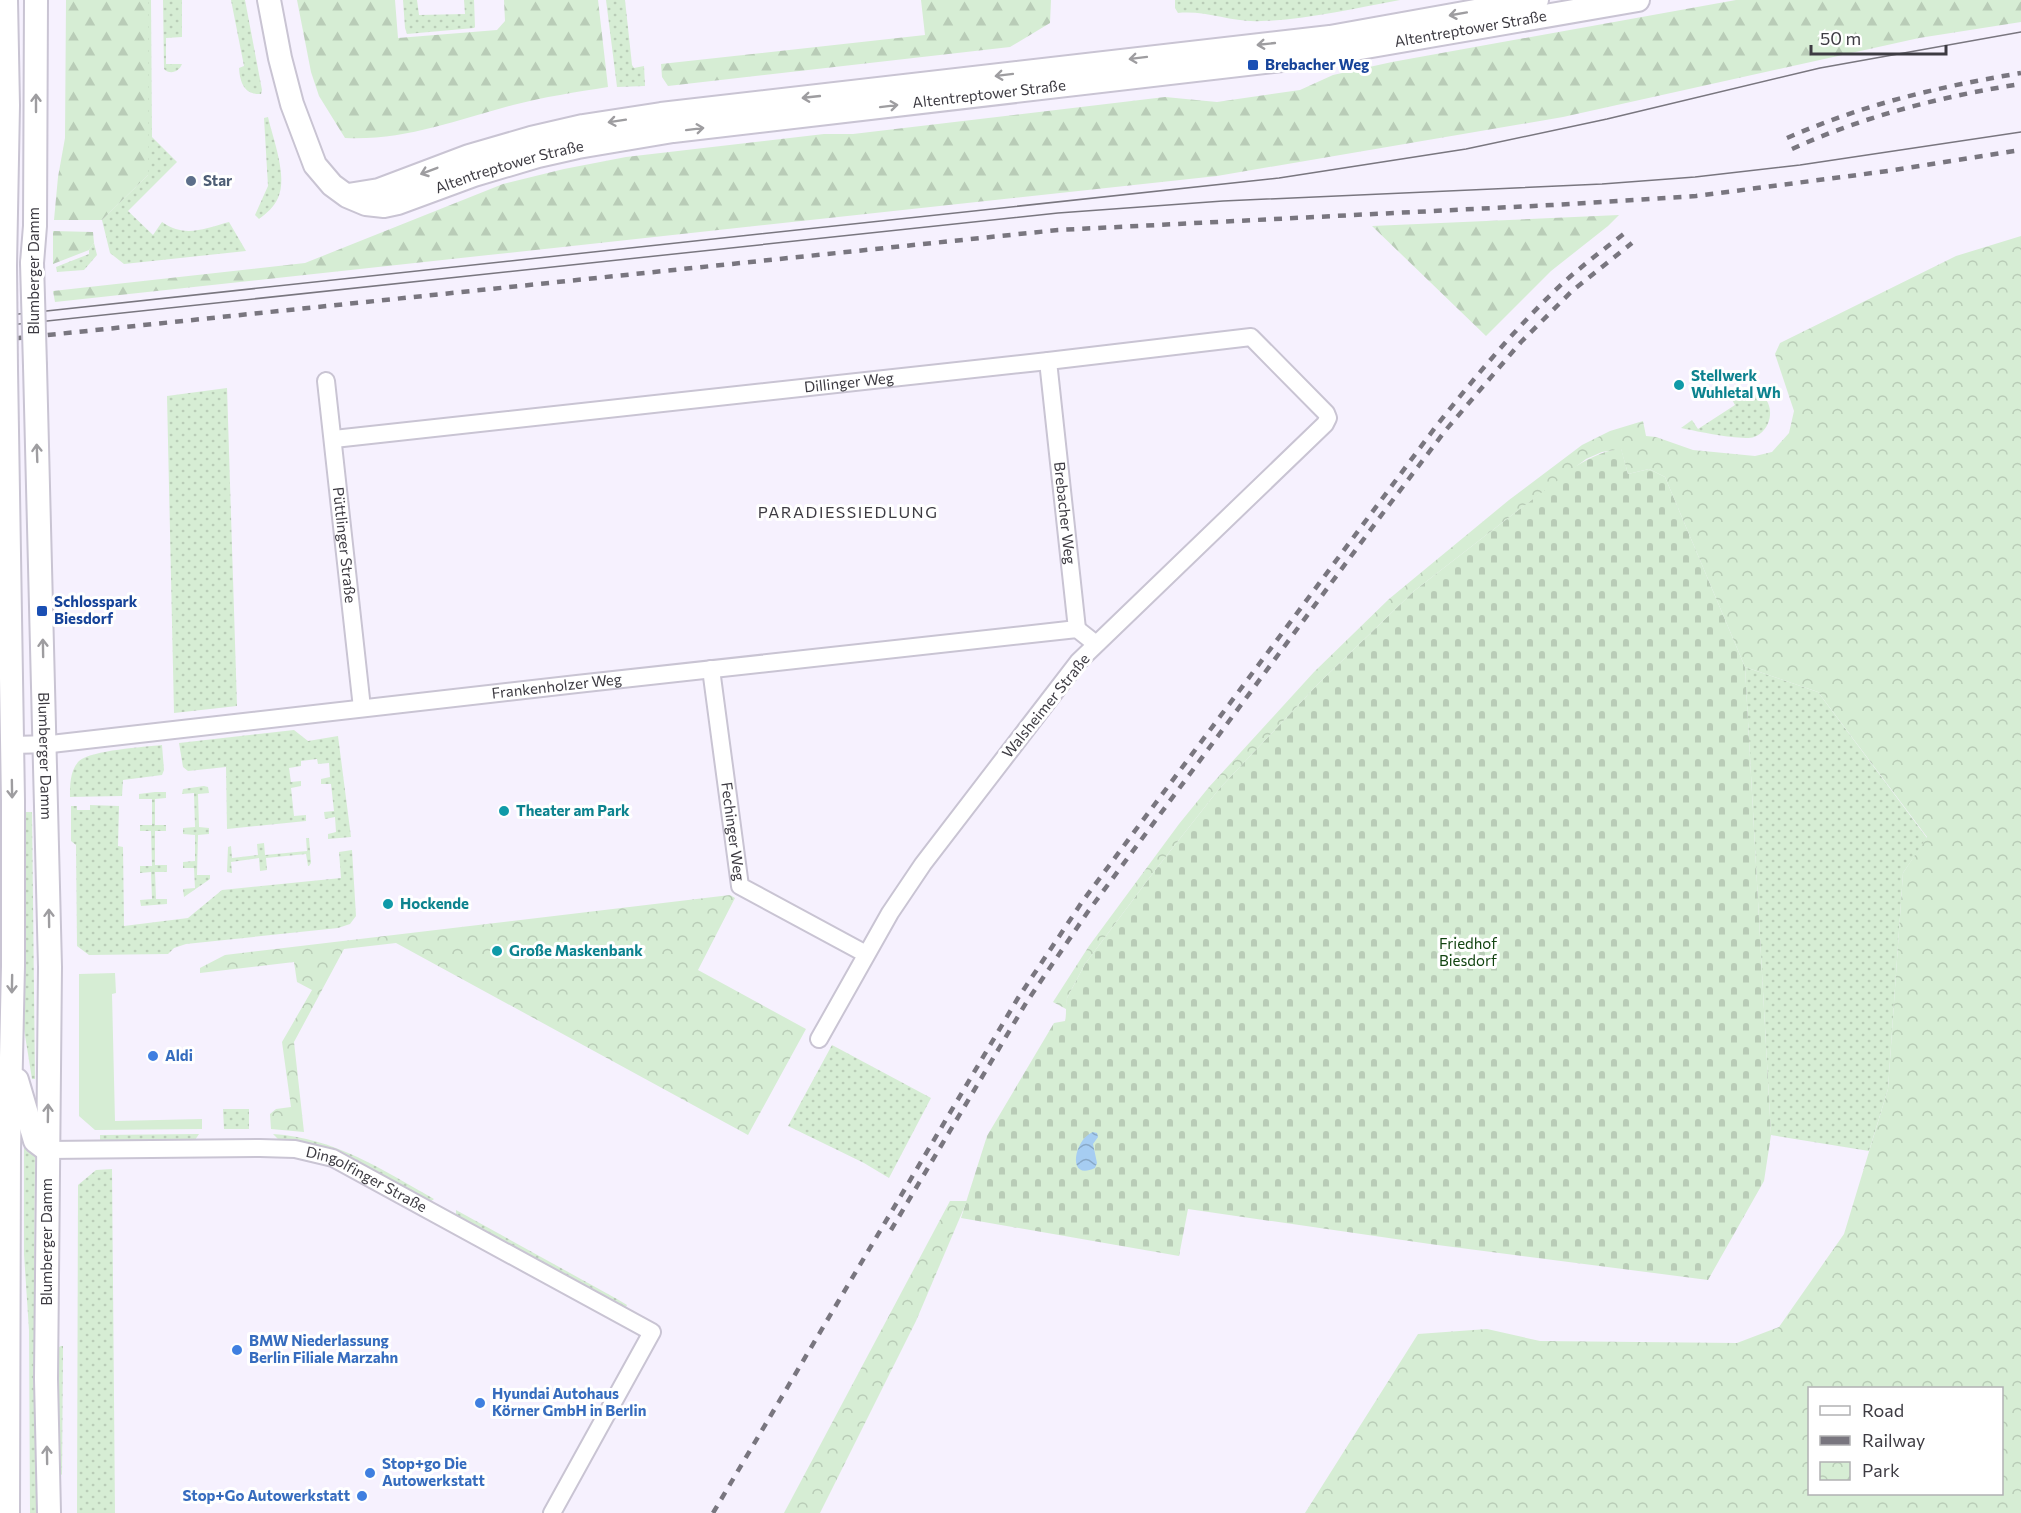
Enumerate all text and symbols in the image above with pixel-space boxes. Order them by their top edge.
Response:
street label: Altentreptower Straße [1393,6,1548,50]
one-way arrow [1449,9,1469,20]
scale bar [1811,18,1946,56]
text: 50 m [1820,27,1861,49]
one-way arrow [1256,39,1276,50]
one-way arrow [1129,53,1149,64]
place label: Brebacher Weg [1265,55,1369,73]
marker: Brebacher Weg [1246,58,1260,72]
one-way arrow [995,69,1015,80]
street label: Altentreptower Straße [911,75,1067,111]
one-way arrow [801,92,821,103]
one-way arrow [30,94,41,114]
one-way arrow [879,100,898,111]
one-way arrow [608,115,628,126]
one-way arrow [685,123,705,134]
street label: Altentreptower Straße [432,136,585,197]
one-way arrow [420,166,439,177]
place label: Star [203,171,232,189]
marker: Star [184,174,198,188]
street label: Blumberger Damm [24,207,42,335]
place label: Stellwerk Wuhletal Wh [1691,366,1781,401]
street label: Dillinger Weg [803,368,895,396]
marker: Stellwerk Wuhletal Wh [1672,378,1686,392]
one-way arrow [32,443,43,463]
street label: Brebacher Weg [1051,461,1080,565]
street label: Püttlinger Straße [330,486,360,604]
district label: PARADIESSIEDLUNG [758,502,938,521]
place label: Schlosspark Biesdorf [54,592,138,627]
marker: Schlosspark Biesdorf [35,604,49,618]
one-way arrow [37,638,48,658]
street label: Walsheimer Straße [998,650,1093,761]
street label: Frankenholzer Weg [491,669,623,702]
street label: Blumberger Damm [35,692,56,820]
one-way arrow [6,778,18,798]
street label: Fechinger Weg [718,781,749,882]
place label: Theater am Park [516,801,630,819]
marker: Theater am Park [497,804,511,818]
place label: Hockende [400,894,469,912]
marker: Hockende [381,897,395,911]
one-way arrow [43,908,55,928]
park label: Friedhof Biesdorf [1439,934,1497,969]
place label: Große Maskenbank [509,941,643,959]
marker: Große Maskenbank [490,944,504,958]
one-way arrow [7,973,18,993]
place label: Aldi [165,1046,193,1064]
marker: Aldi [146,1049,160,1063]
one-way arrow [42,1103,54,1123]
street label: Dingolfinger Straße [304,1142,430,1216]
street label: Blumberger Damm [37,1178,55,1306]
place label: BMW Niederlassung Berlin Filiale Marzahn [249,1331,398,1366]
marker: BMW Niederlassung Berlin Filiale Marzahn [230,1343,244,1357]
place label: Hyundai Autohaus Körner GmbH in Berlin [492,1384,646,1419]
legend [1808,1387,2003,1495]
marker: Hyundai Autohaus Körner GmbH in Berlin [473,1396,487,1410]
text: Road [1862,1399,1904,1421]
text: Railway [1862,1429,1925,1451]
one-way arrow [41,1445,53,1465]
place label: Stop+go Die Autowerkstatt [382,1454,485,1489]
text: Park [1862,1459,1900,1481]
marker: Stop+go Die Autowerkstatt [363,1466,377,1480]
place label: Stop+Go Autowerkstatt [183,1486,350,1504]
marker: Stop+Go Autowerkstatt [355,1489,369,1503]

